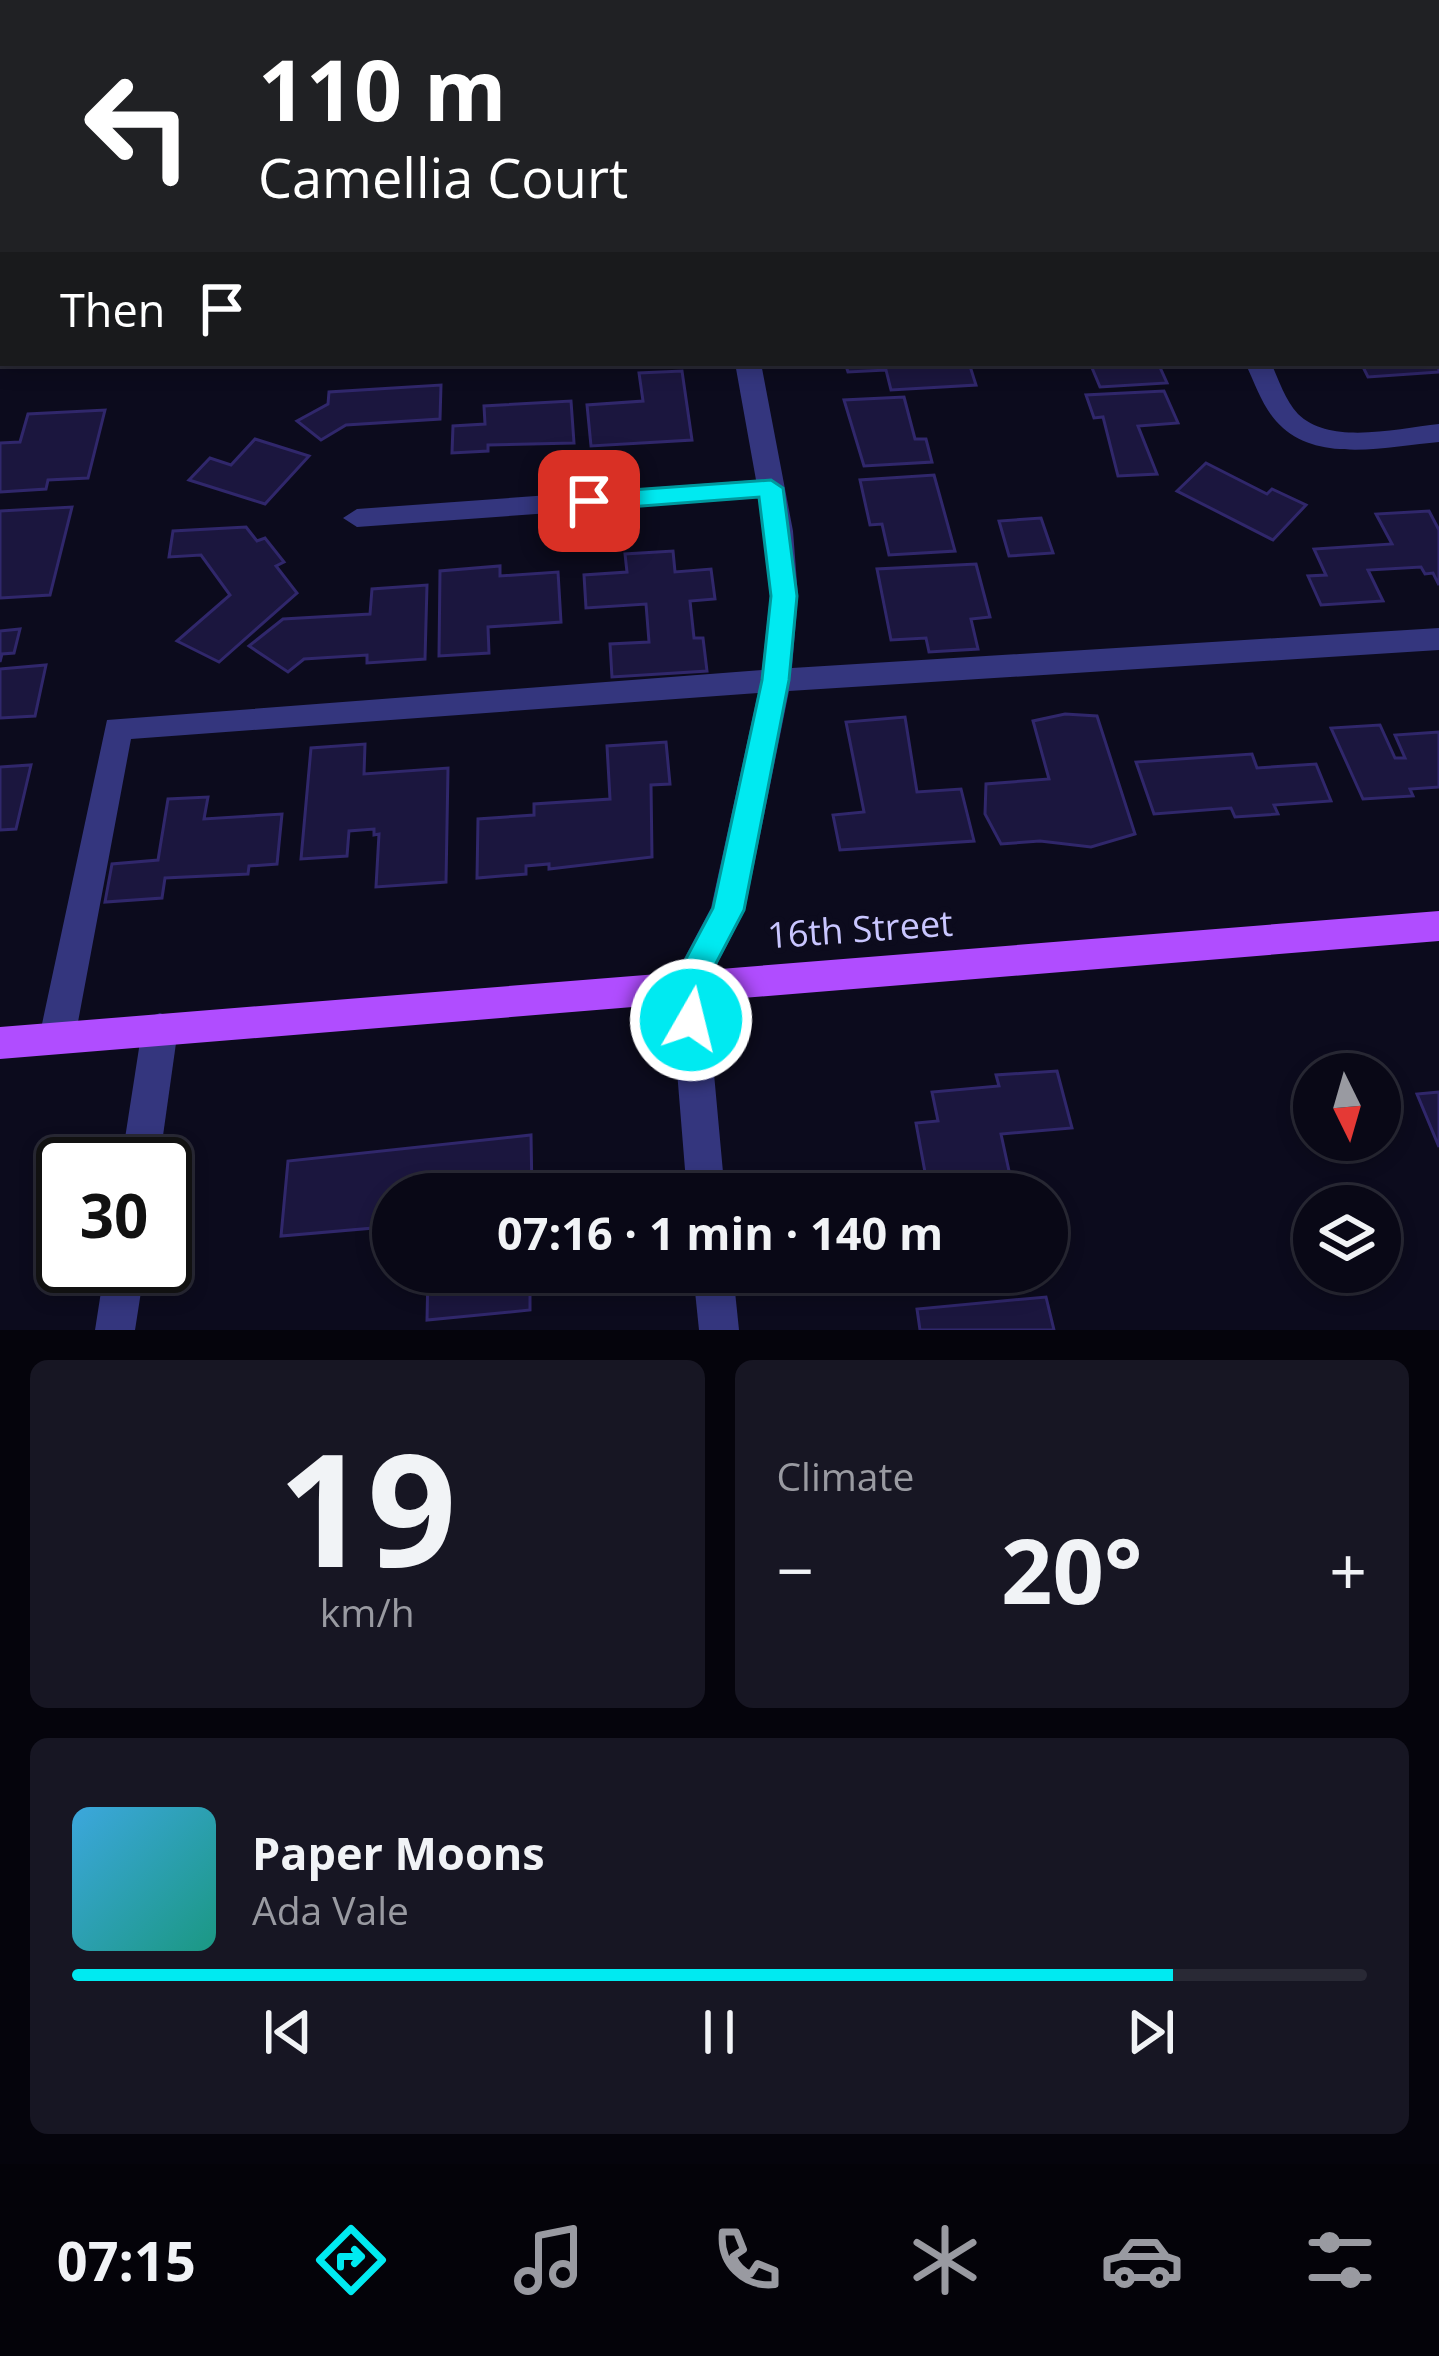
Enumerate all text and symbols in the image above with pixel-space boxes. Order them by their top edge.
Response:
text: 110 m [258,31,506,146]
icon: left [60,48,216,204]
text: Camellia Court [258,140,628,214]
icon: arrive [189,276,255,342]
text: Then [60,279,165,340]
pin [538,450,640,552]
icon: arrive [556,468,622,534]
street label: 16th Street [765,898,954,959]
position arrow [628,957,754,1083]
north arrow [1293,1053,1401,1161]
map controls [1293,1053,1401,1293]
speed limit sign: 30 [36,1137,192,1293]
button: layers [1293,1185,1401,1293]
text: 07:16 · 1 min · 140 m [497,1202,943,1263]
text: 19 [278,1400,456,1613]
text: Climate [777,1449,914,1502]
text: 20° [1001,1508,1142,1630]
text: − [777,1524,814,1614]
text: + [1329,1524,1367,1614]
text: km/h [320,1585,415,1638]
text: Paper Moons [252,1822,545,1883]
text: Ada Vale [252,1883,409,1936]
icon: previous [255,1999,321,2065]
icon: pause [686,1999,752,2065]
icon: next [1118,1999,1184,2065]
icon: directions [309,2218,393,2302]
icon: music [507,2218,591,2302]
icon: phone [705,2218,789,2302]
icon: climate [903,2218,987,2302]
icon: car [1100,2218,1184,2302]
icon: filters [1298,2218,1382,2302]
text: 07:15 [57,2223,196,2297]

